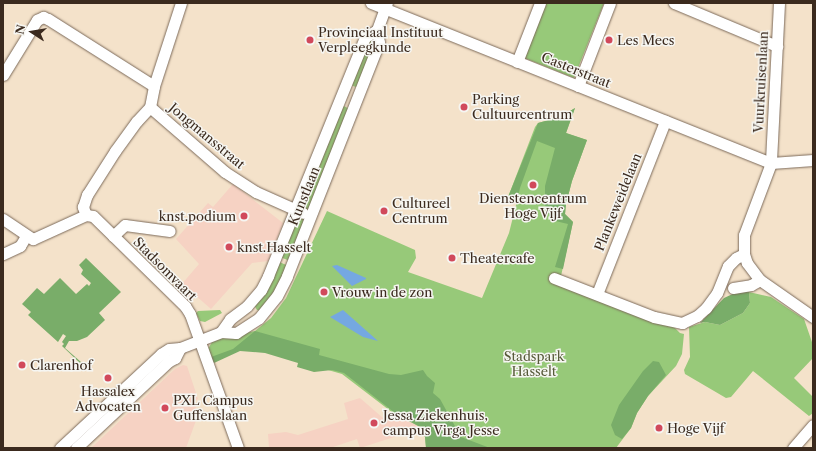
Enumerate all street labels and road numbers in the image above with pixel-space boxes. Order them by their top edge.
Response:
street label: Vuurkruisenlaan [751,31,771,133]
street label: Casterstraat [539,49,613,91]
street label: Jongmansstraat [166,100,248,172]
street label: Plankeweidelaan [591,151,645,253]
street label: Kunstlaan [285,164,323,228]
street label: Stadsomvaart [130,234,200,304]

